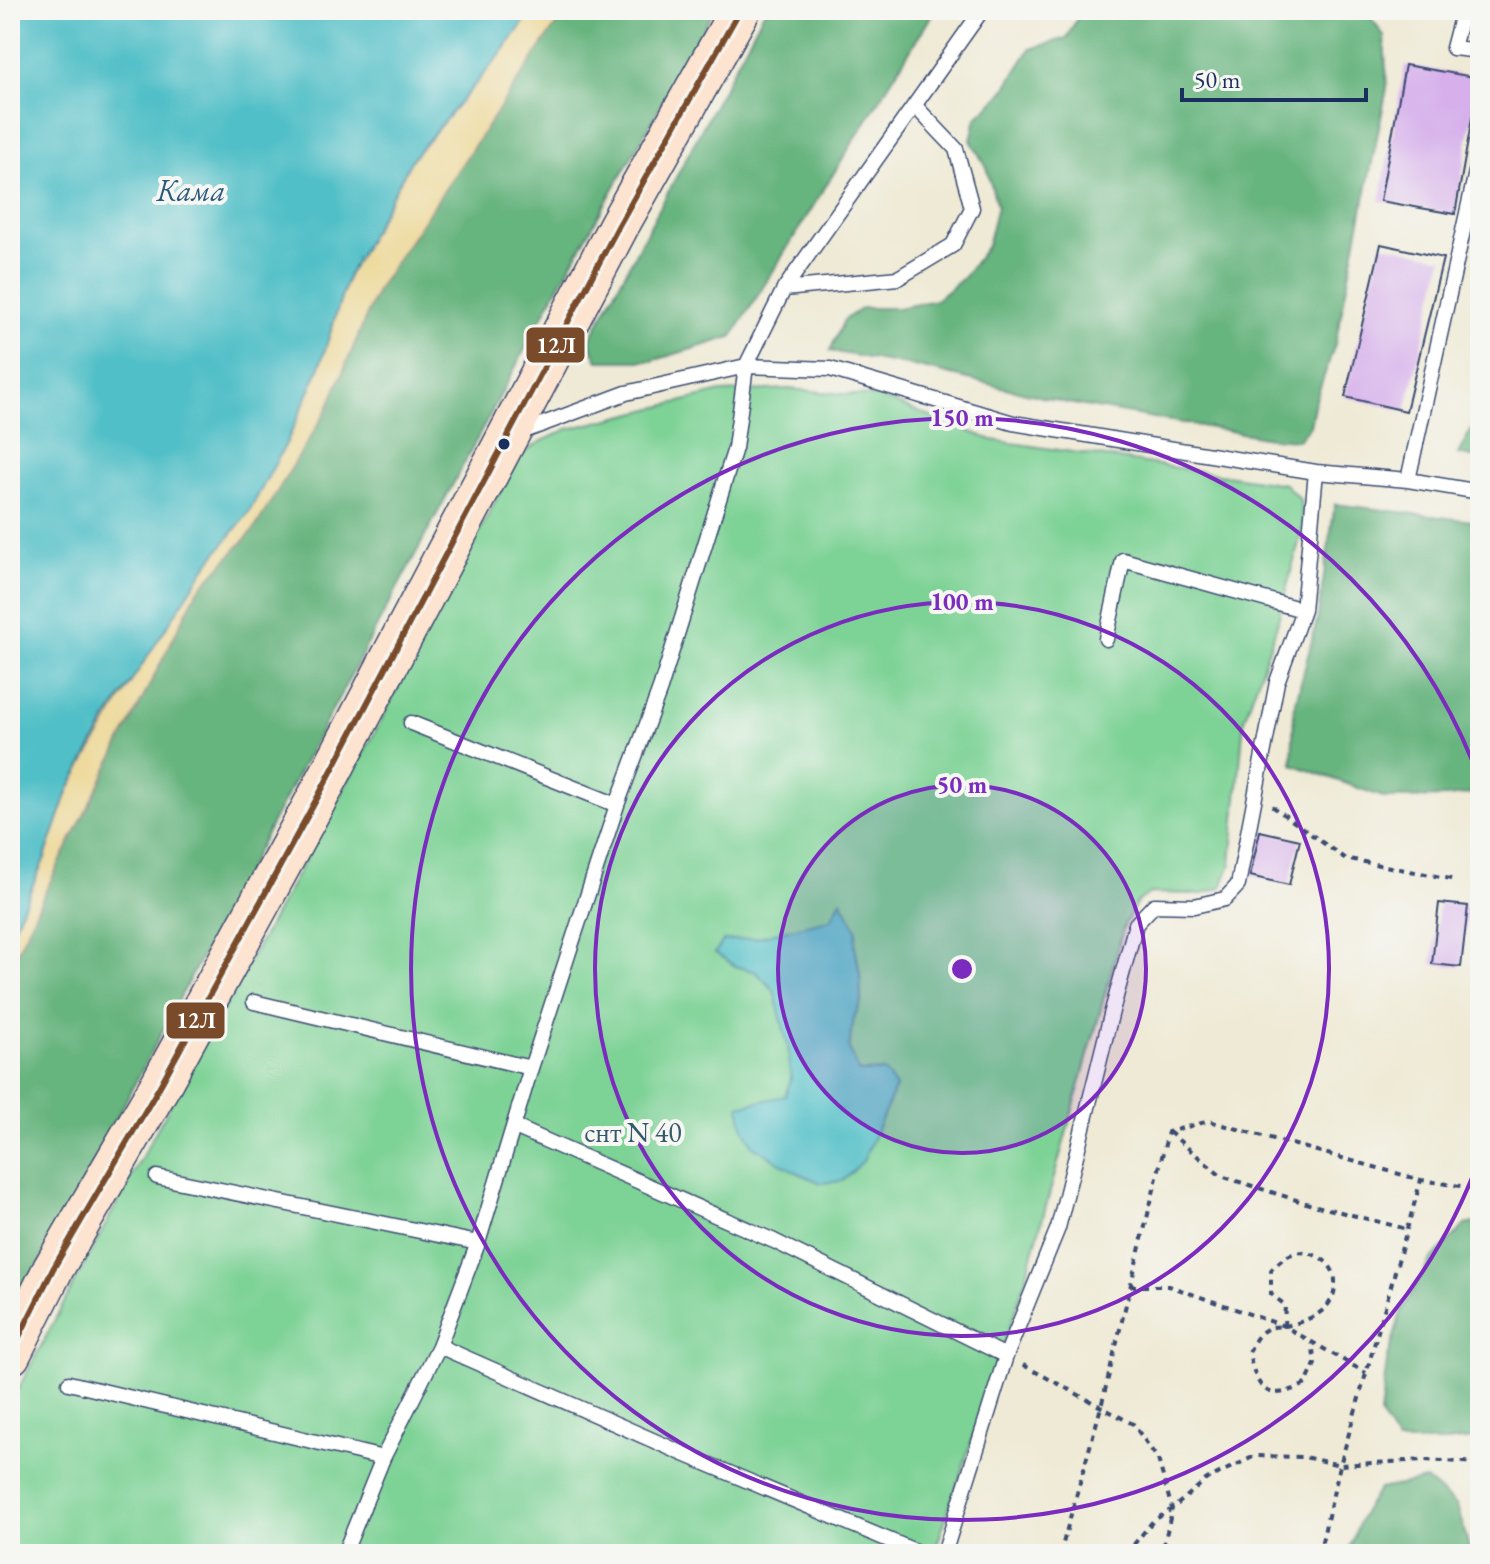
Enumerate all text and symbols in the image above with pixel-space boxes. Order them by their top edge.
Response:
scale bar [1182,52,1366,102]
text: 50 m [1194,64,1241,95]
water label: Кама [156,171,225,210]
line badge: 12Л [525,326,586,364]
text: 12Л [536,331,576,360]
text: 150 m [930,402,994,433]
unlabelled marker [496,436,512,452]
text: 100 m [930,586,994,617]
text: 50 m [937,769,987,800]
centre of rings [948,955,976,983]
line badge: 12Л [165,1001,226,1040]
text: 12Л [176,1006,216,1035]
park label: снт N 40 [584,1114,682,1150]

